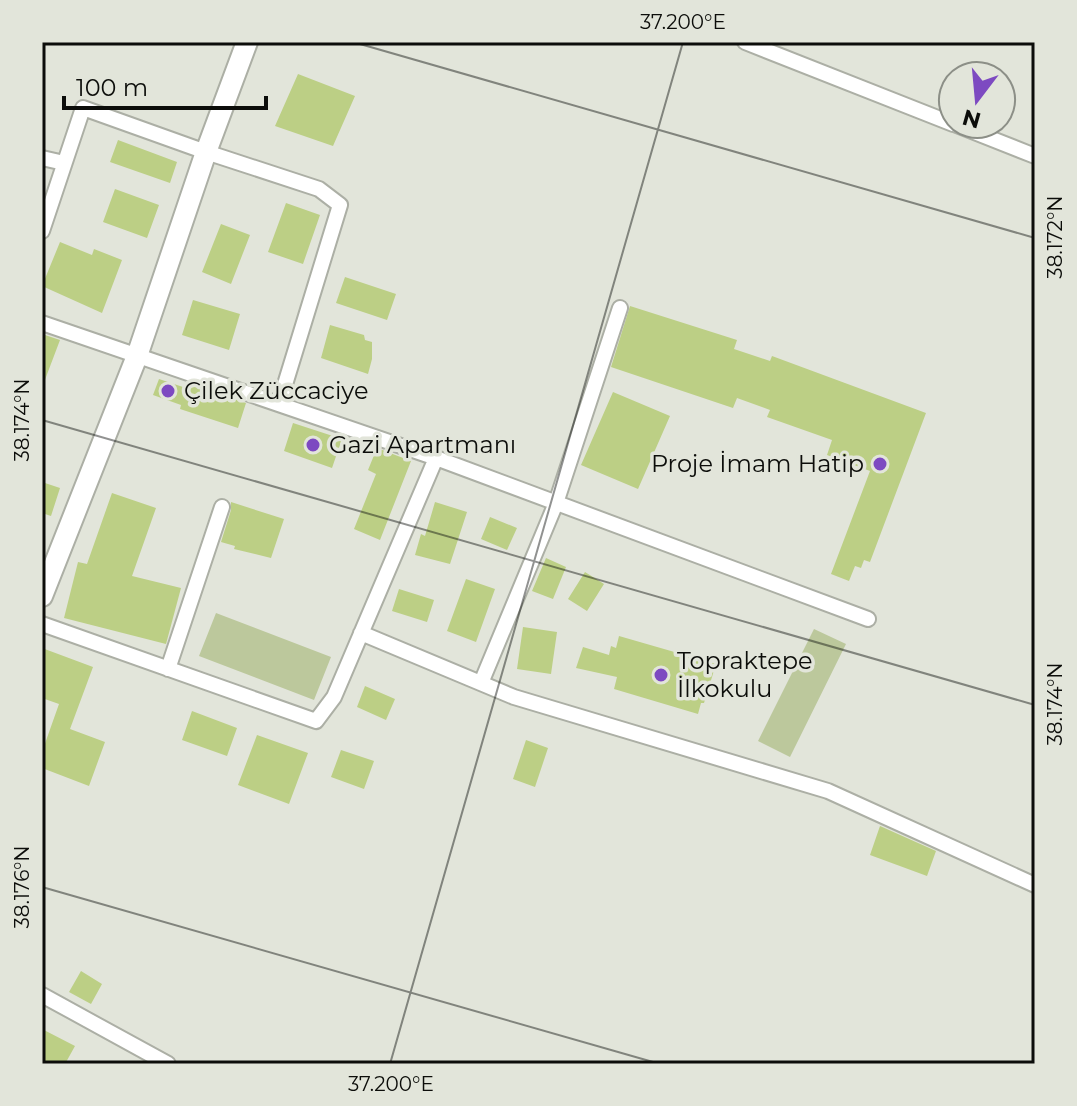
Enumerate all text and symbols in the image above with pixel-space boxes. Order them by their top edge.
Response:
text: 37.200°E [640,10,726,34]
scale bar [64,60,266,110]
north arrow [937,60,1017,140]
text: 100 m [76,73,148,102]
text: N [959,103,984,134]
text: 38.172°N [1043,195,1067,279]
place label: Çilek Züccaciye [184,376,368,405]
text: 38.174°N [10,378,34,462]
marker: Çilek Züccaciye [159,382,177,400]
place label: Gazi Apartmanı [329,430,516,459]
marker: Gazi Apartmanı [304,436,322,454]
place label: Proje İmam Hatip [651,449,864,478]
marker: Proje İmam Hatip [871,455,889,473]
place label: Topraktepe İlkokulu [677,646,813,703]
text: 38.174°N [1043,662,1067,746]
marker: Topraktepe İlkokulu [652,666,670,684]
text: 38.176°N [10,845,34,929]
text: 37.200°E [348,1072,434,1096]

